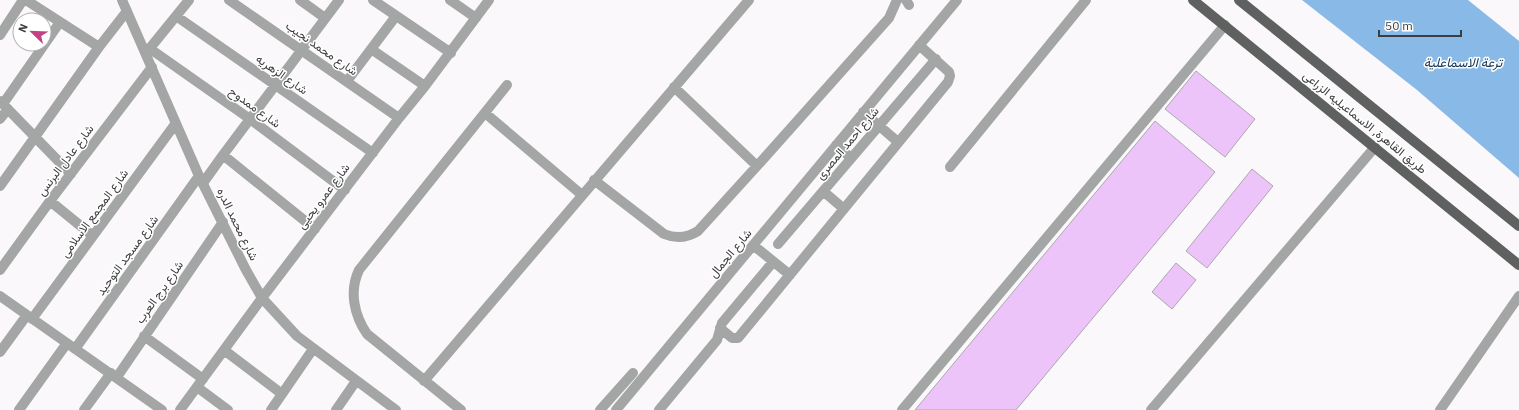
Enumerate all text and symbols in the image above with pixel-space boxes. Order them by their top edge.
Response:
north arrow [12,12,52,52]
scale bar [1379,12,1461,38]
street label: شارع محمد نجيب [282,18,361,80]
text: 50 m [1385,18,1413,33]
text: N [15,22,31,34]
street label: شارع الزهريه [252,51,311,99]
water label: ترعة الاسماعلية [1424,54,1504,71]
street label: طريق القاهرة, الاسماعيليه الزراعى [1299,67,1430,178]
street label: شارع ممدوح [225,83,284,132]
street label: شارع احمد المصرى [812,104,883,184]
street label: شارع عادل البرنس [33,122,98,200]
street label: شارع عمرو يحيى [293,160,354,233]
street label: شارع المجمع الاسلامى [57,166,133,261]
street label: شارع محمد الدره [212,185,262,264]
street label: شارع مسجد التوحيد [93,212,163,299]
street label: شارع الجمال [705,226,756,282]
street label: شارع برج العرب [132,258,188,327]

